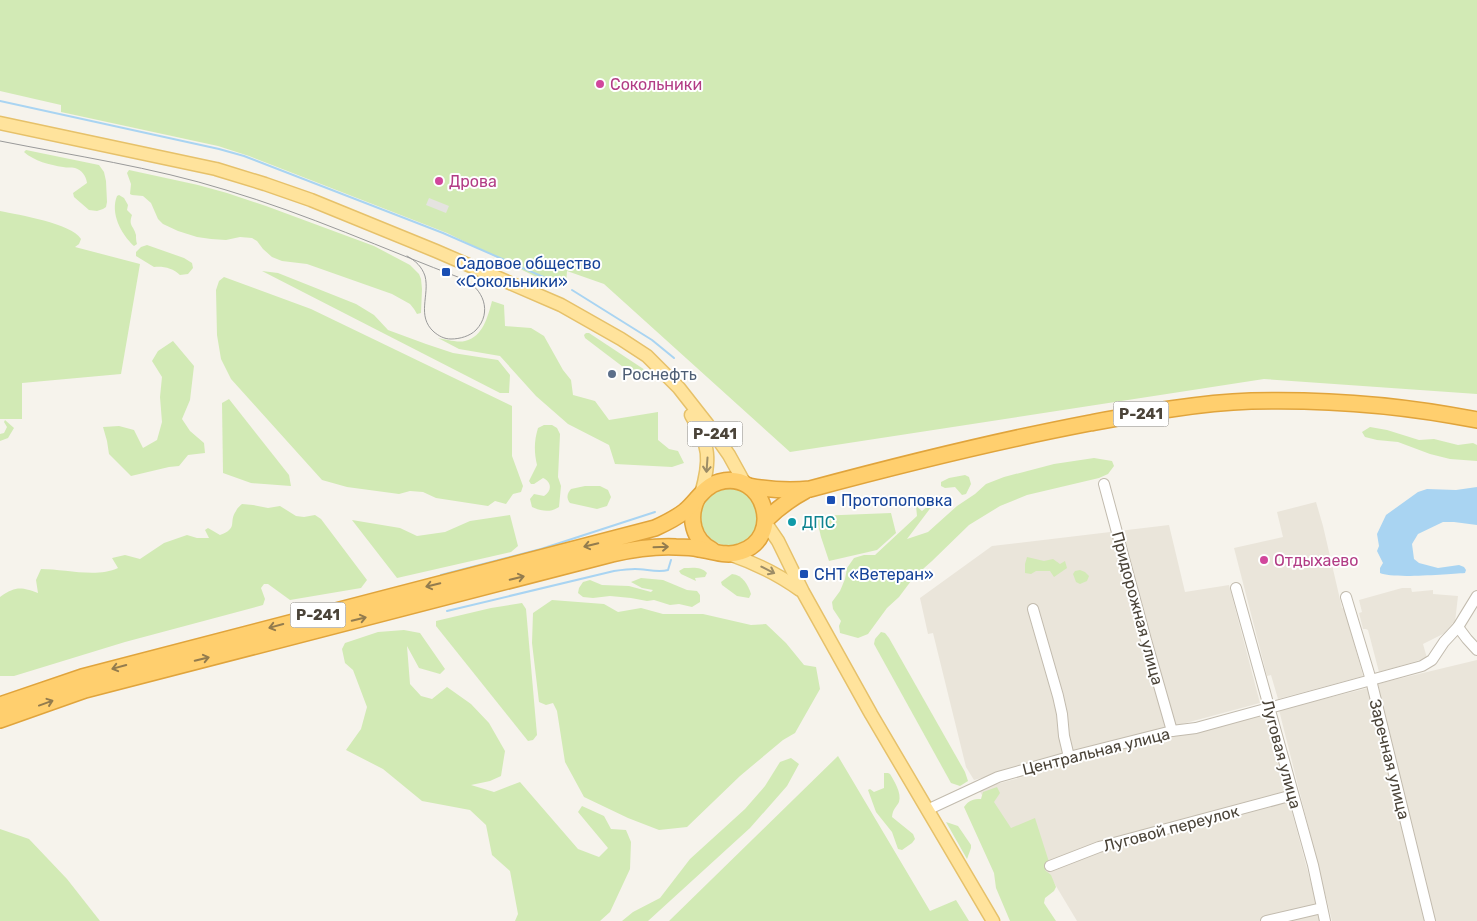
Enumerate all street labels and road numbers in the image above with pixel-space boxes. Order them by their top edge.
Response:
road number: Р-241 [1114,402,1168,426]
road number: Р-241 [688,422,742,446]
street label: Придорожная улица [1108,529,1167,687]
road number: Р-241 [290,602,346,628]
street label: Луговая улица [1258,697,1305,811]
street label: Заречная улица [1365,697,1414,821]
street label: Центральная улица [1020,724,1172,779]
street label: Луговой переулок [1101,801,1241,856]

